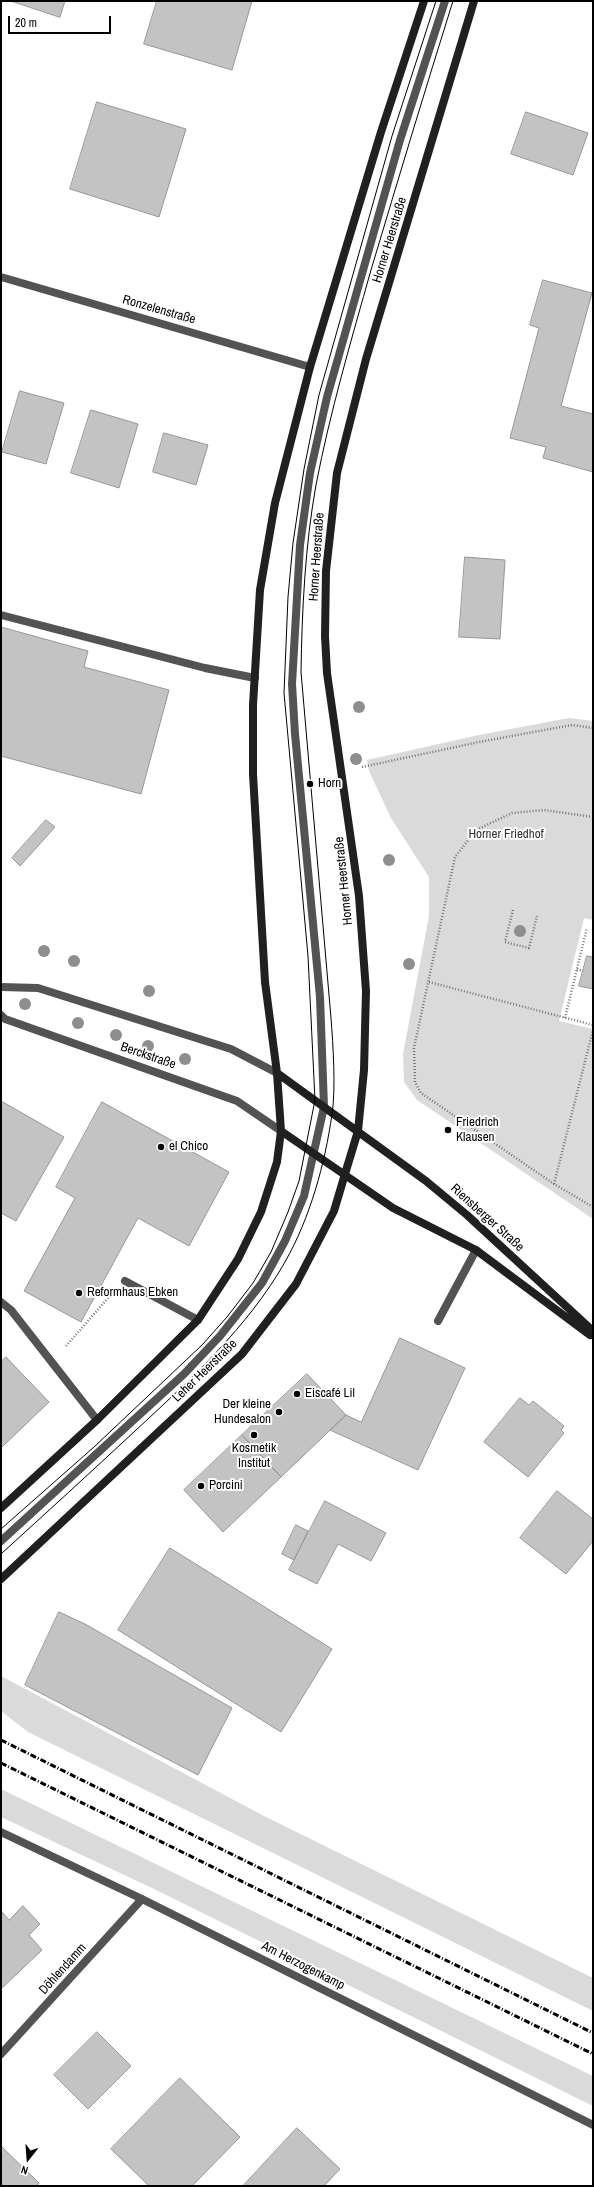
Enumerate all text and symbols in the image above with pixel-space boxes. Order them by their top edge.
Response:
scale bar [10,8,113,34]
text: 20 m [15,15,37,31]
street label: Horner Heerstraße [370,195,410,285]
street label: Ronzelenstraße [121,292,197,328]
street label: Horner Heerstraße [306,512,328,602]
place label: Horn [318,776,341,792]
marker: Horn [305,779,315,789]
park label: Horner Friedhof [468,827,544,843]
street label: Horner Heerstraße [332,836,356,926]
street label: Berckstraße [118,1039,178,1073]
place label: Friedrich Klausen [456,1115,499,1146]
marker: Friedrich Klausen [443,1125,453,1135]
place label: el Chico [169,1139,208,1155]
marker: el Chico [156,1142,166,1152]
street label: Riensberger Straße [447,1181,527,1255]
place label: Reformhaus Ebken [87,1285,178,1301]
marker: Reformhaus Ebken [74,1288,84,1298]
street label: Leher Heerstraße [170,1336,240,1406]
place label: Eiscafé Lil [305,1386,355,1402]
marker: Eiscafé Lil [292,1389,302,1399]
place label: Der kleine Hundesalon [214,1397,271,1428]
marker: Der kleine Hundesalon [274,1407,284,1417]
marker: Kosmetik Institut [249,1430,259,1440]
place label: Kosmetik Institut [232,1441,276,1472]
place label: Porcini [209,1478,243,1494]
marker: Porcini [196,1481,206,1491]
street label: Am Herzogenkamp [259,1938,347,1994]
street label: Döhlendamm [36,1940,90,1998]
north arrow [8,2139,48,2179]
text: N [19,2163,30,2178]

